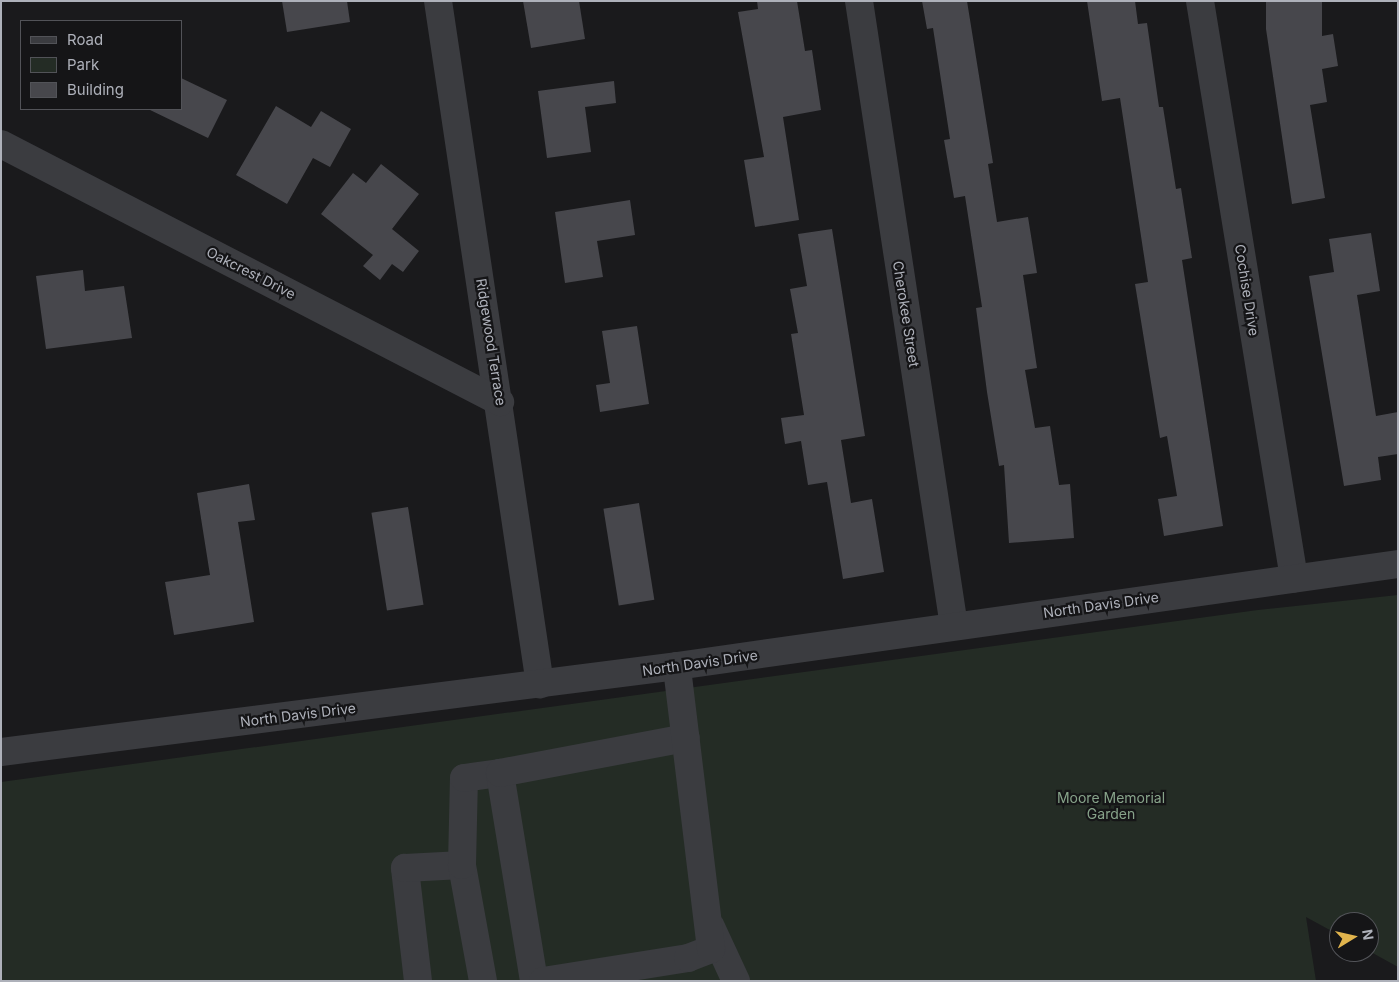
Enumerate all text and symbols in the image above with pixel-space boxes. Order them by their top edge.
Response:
legend [20,20,182,110]
text: Road [67,30,103,49]
text: Park [67,55,99,74]
text: Building [67,80,124,99]
street label: Oakcrest Drive [204,243,298,303]
street label: Cochise Drive [1231,243,1263,337]
street label: Cherokee Street [889,260,923,368]
street label: Ridgewood Terrace [473,277,509,407]
street label: North Davis Drive [1042,589,1160,621]
street label: North Davis Drive [641,647,759,679]
street label: North Davis Drive [239,700,357,730]
park label: Moore Memorial Garden [1057,790,1165,822]
north arrow [1329,912,1379,962]
text: N [1359,928,1378,941]

